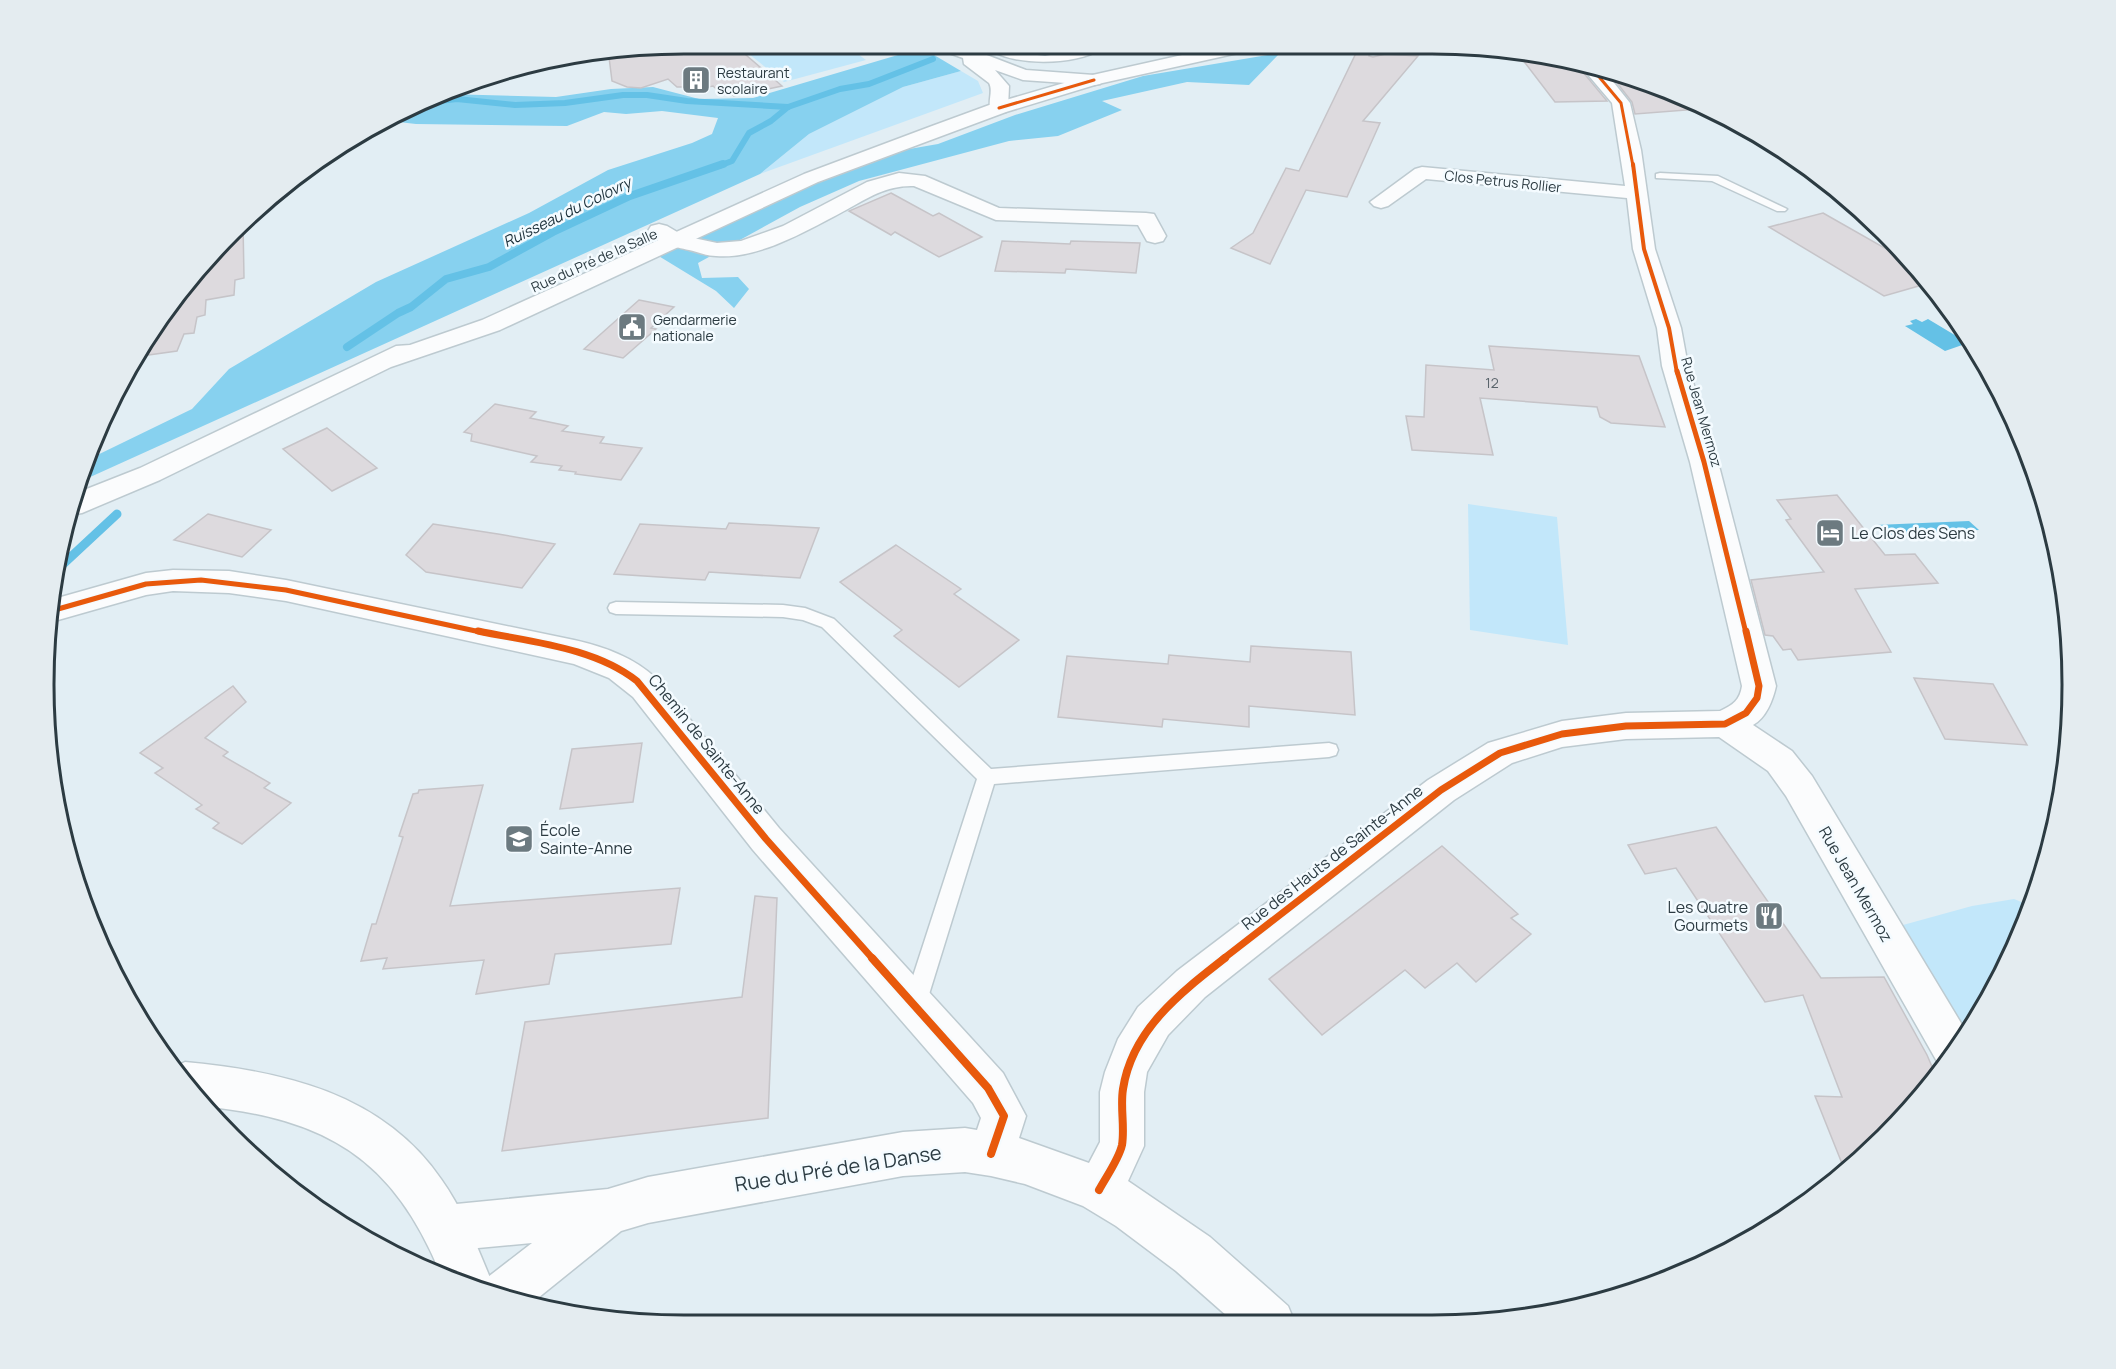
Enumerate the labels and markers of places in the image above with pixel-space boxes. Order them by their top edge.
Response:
place label: Restaurant scolaire [717,63,790,98]
building icon: Restaurant scolaire [680,64,712,96]
place label: Gendarmerie nationale [653,310,737,345]
public building icon: Gendarmerie nationale [616,311,648,343]
hotel icon: Le Clos des Sens [1814,517,1846,549]
place label: Le Clos des Sens [1851,522,1975,544]
place label: École Sainte-Anne [540,819,632,859]
school or university icon: École Sainte-Anne [503,823,535,855]
place label: Les Quatre Gourmets [1668,896,1748,936]
restaurant icon: Les Quatre Gourmets [1753,900,1785,932]

